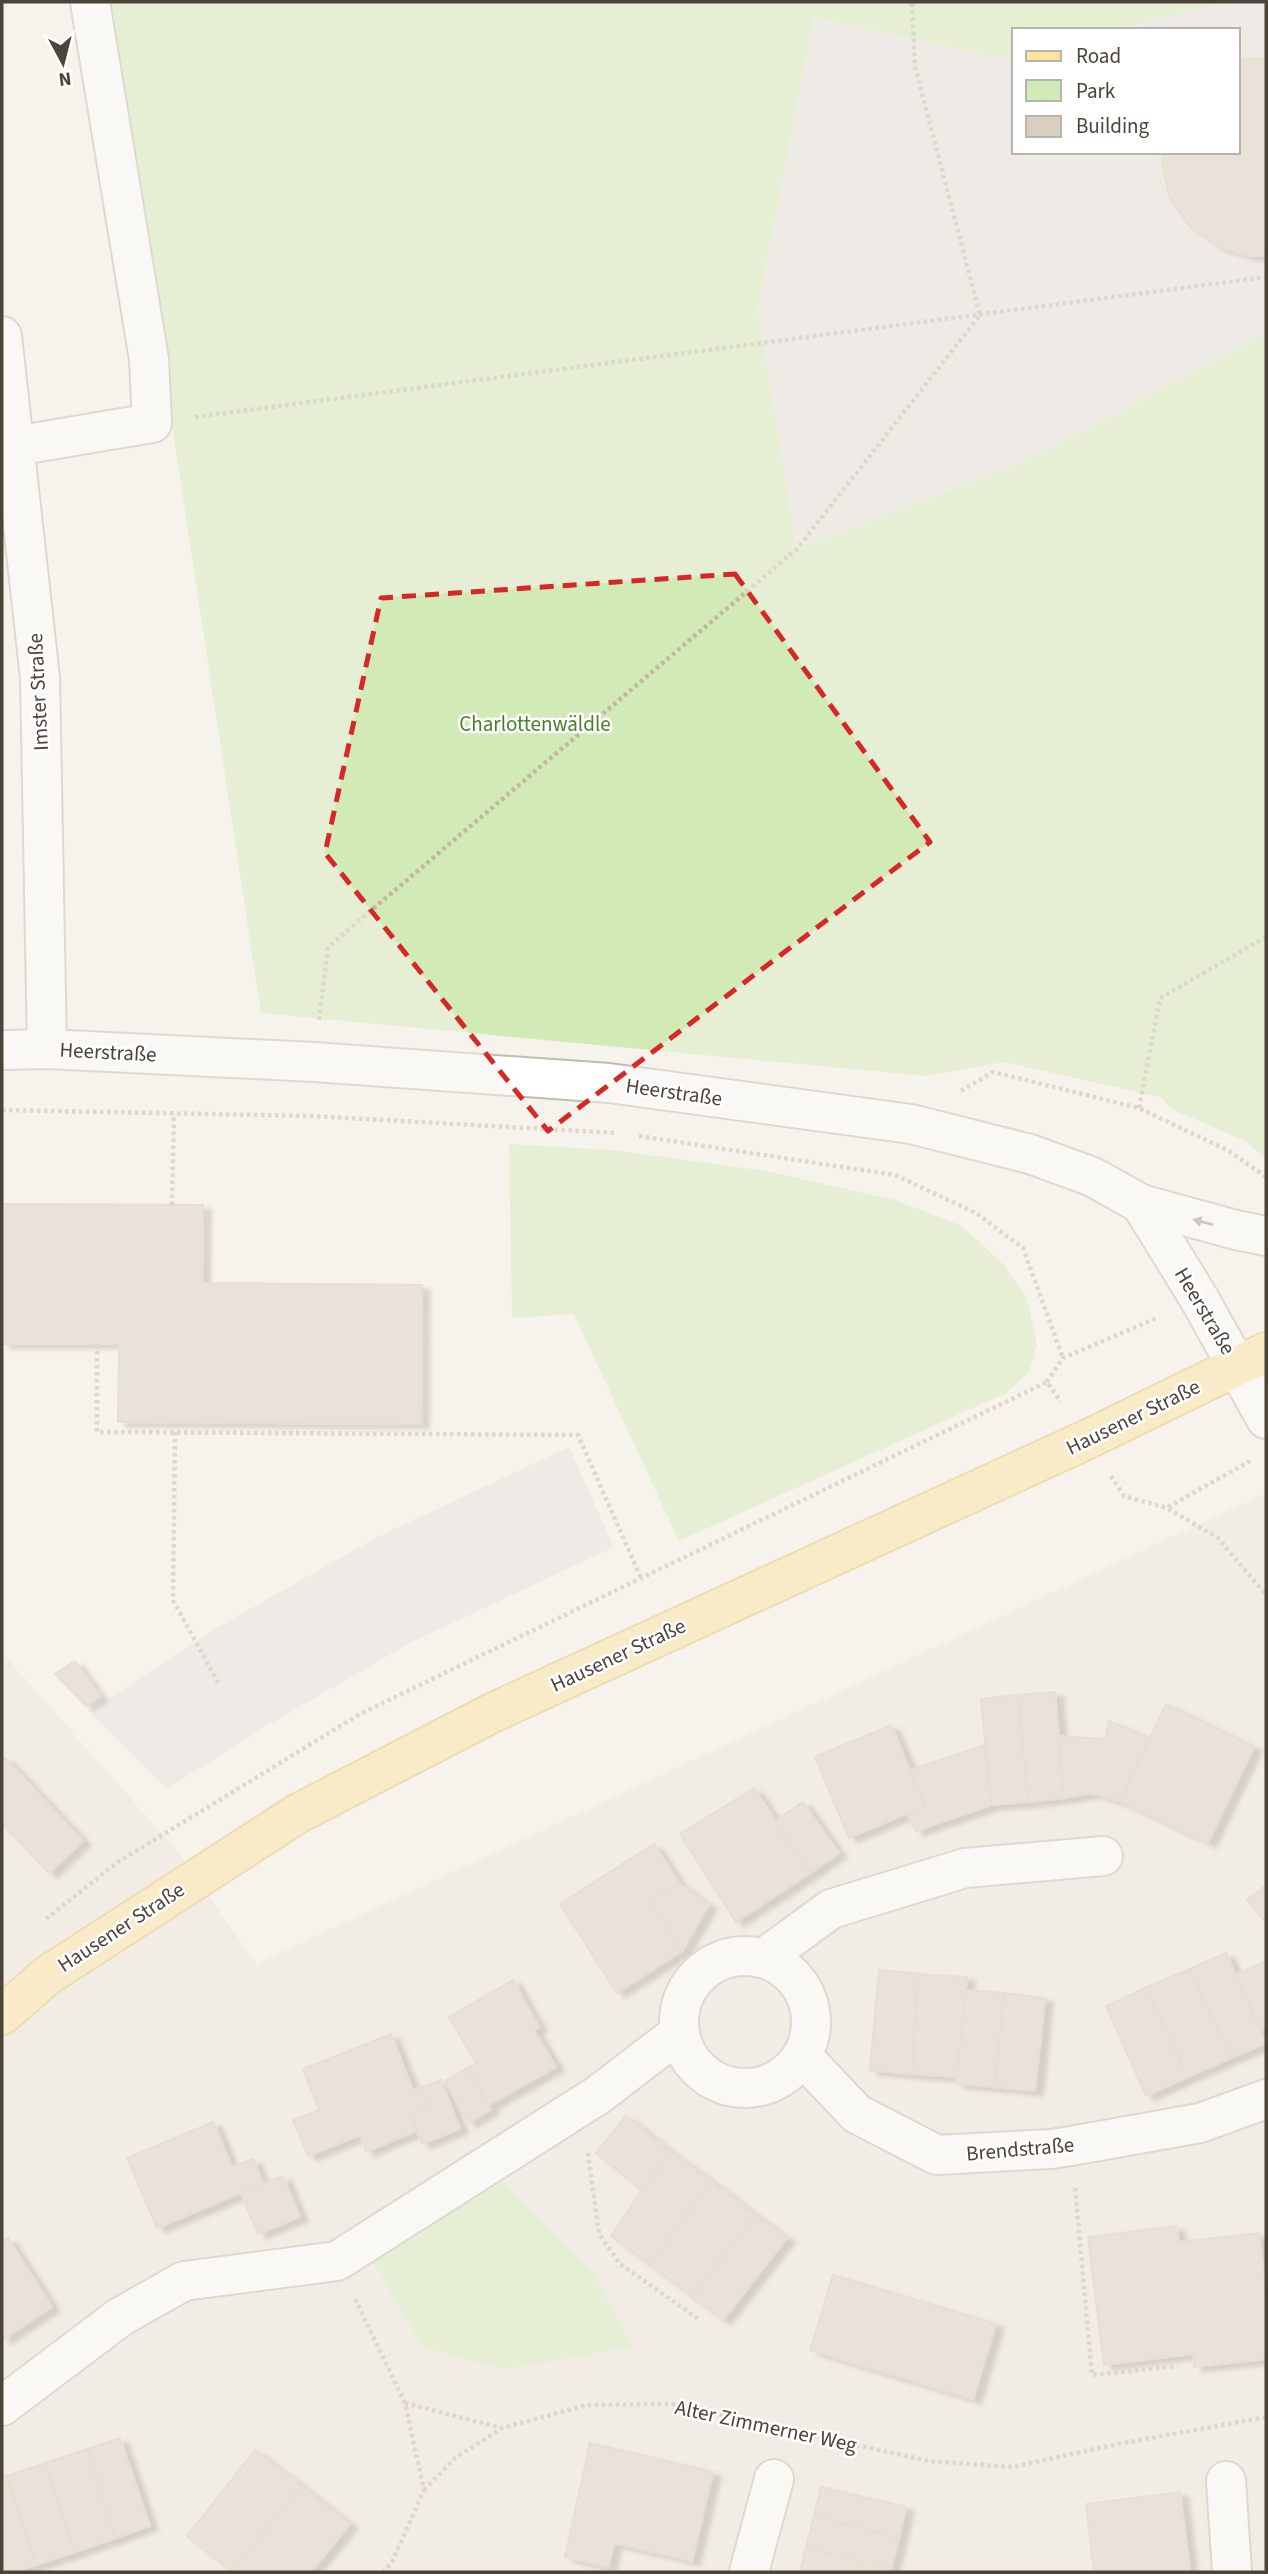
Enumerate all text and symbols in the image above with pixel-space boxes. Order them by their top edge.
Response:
north arrow [28,28,98,98]
legend [1012,28,1240,154]
text: Road [1076,41,1121,71]
text: N [57,64,73,93]
text: Park [1076,76,1116,106]
text: Building [1076,111,1150,141]
street label: Imster Straße [20,632,56,752]
park label: Charlottenwäldle [459,709,611,739]
street label: Heerstraße [59,1034,157,1070]
street label: Heerstraße [624,1070,724,1114]
one-way arrow [1193,1216,1214,1226]
street label: Heerstraße [1167,1262,1243,1360]
street label: Hausener Straße [1061,1372,1205,1462]
street label: Hausener Straße [545,1611,691,1699]
street label: Hausener Straße [52,1875,190,1979]
street label: Brendstraße [965,2129,1075,2169]
street label: Alter Zimmerner Weg [672,2392,860,2460]

